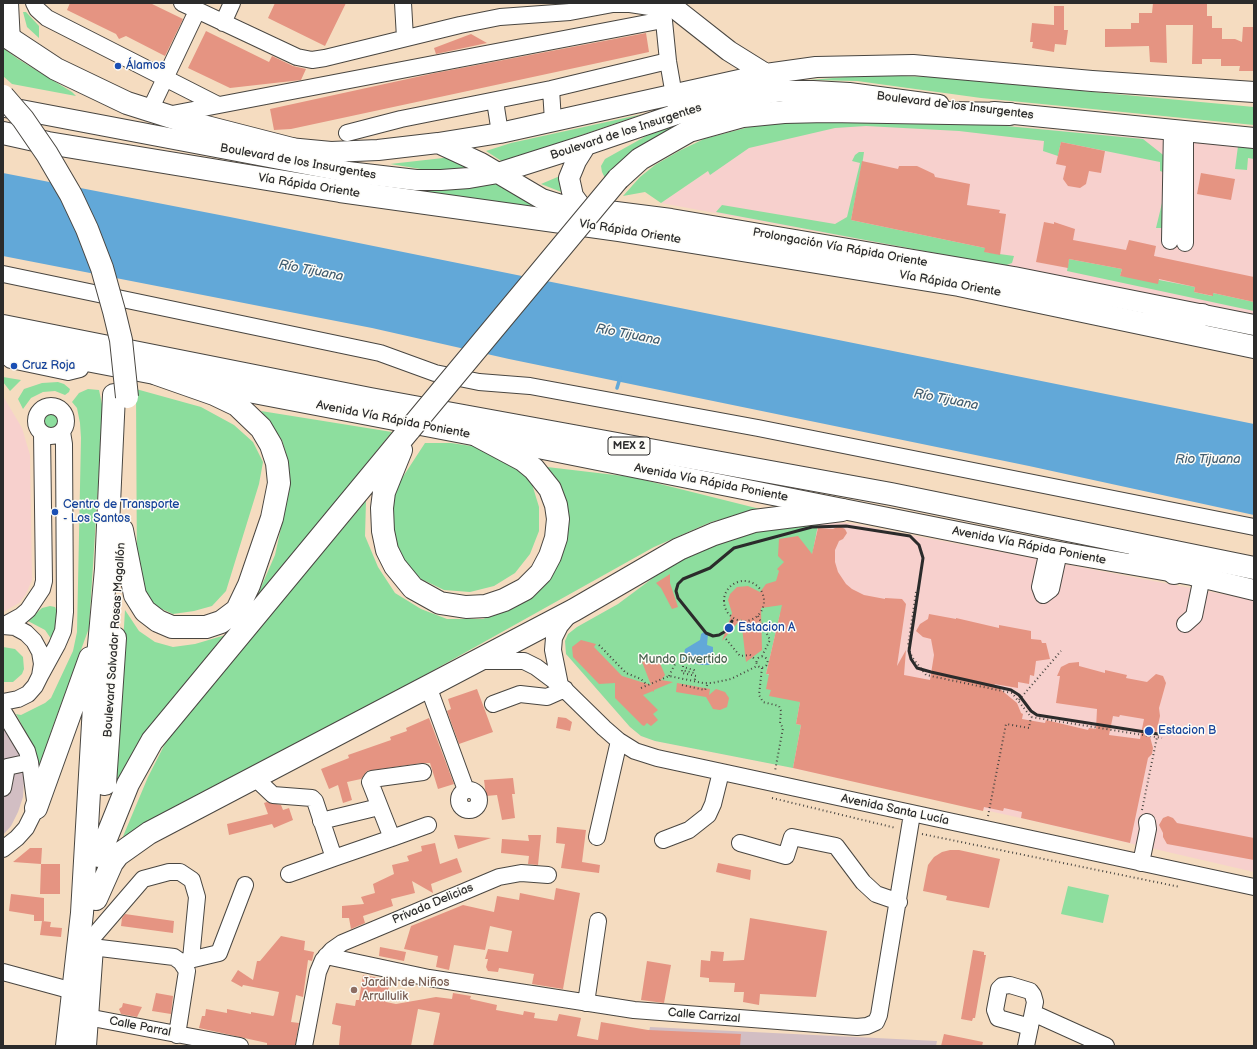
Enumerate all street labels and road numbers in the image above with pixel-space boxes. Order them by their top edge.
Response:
street label: Boulevard de los Insurgentes [876,89,1034,123]
street label: Boulevard de los Insurgentes [549,101,703,163]
street label: Boulevard de los Insurgentes [219,141,377,183]
street label: Vía Rápida Oriente [257,171,361,201]
street label: Vía Rápida Oriente [578,217,682,247]
street label: Prolongación Vía Rápida Oriente [751,226,929,270]
street label: Vía Rápida Oriente [898,268,1002,300]
street label: Avenida Vía Rápida Poniente [315,398,471,442]
road number: MEX 2 [608,437,650,455]
street label: Avenida Vía Rápida Poniente [633,461,789,505]
street label: Avenida Vía Rápida Poniente [951,524,1107,568]
street label: Boulevard Salvador Rosas Magallón [101,542,129,738]
street label: Avenida Santa Lucía [840,792,950,828]
street label: Privada Delicias [390,880,476,928]
street label: Calle Carrizal [667,1006,741,1026]
street label: Calle Parral [108,1014,172,1040]

